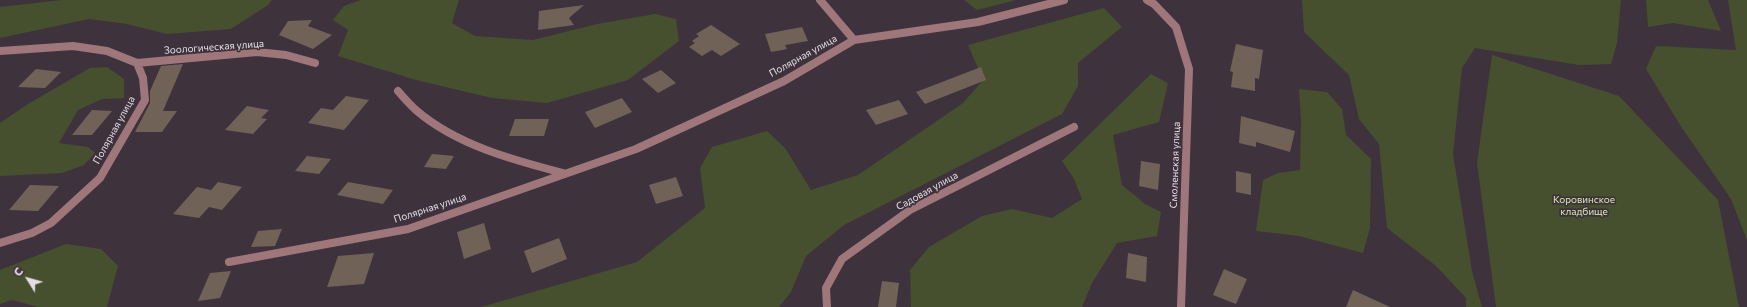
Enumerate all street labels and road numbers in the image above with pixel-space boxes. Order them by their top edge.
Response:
street label: Полярная улица [767,32,839,80]
street label: Зоологическая улица [164,38,264,56]
street label: Полярная улица [90,94,138,166]
street label: Смоленская улица [1167,122,1183,208]
street label: Садовая улица [894,169,960,213]
street label: Полярная улица [392,191,468,225]

